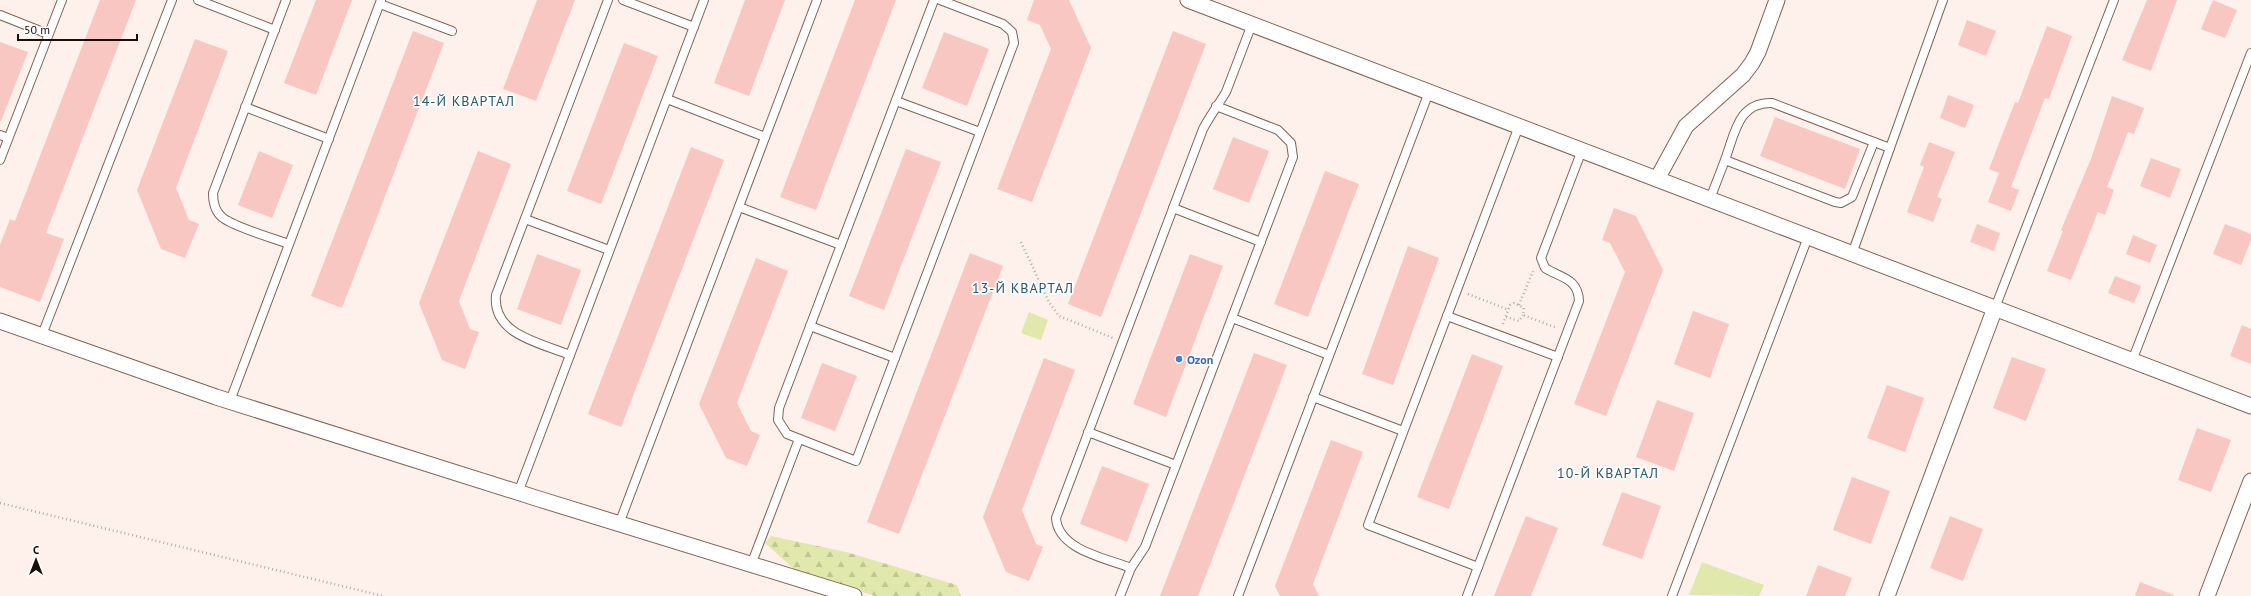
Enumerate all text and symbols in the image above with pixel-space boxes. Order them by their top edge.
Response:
scale bar [18,16,137,42]
text: 50 m [24,22,50,37]
district label: 14-Й КВАРТАЛ [413,92,515,110]
district label: 13-Й КВАРТАЛ [972,279,1074,297]
place label: Ozon [1187,352,1213,367]
marker: Ozon [1174,354,1184,364]
district label: 10-Й КВАРТАЛ [1557,464,1659,482]
north arrow [16,540,56,580]
text: С [33,543,39,557]

